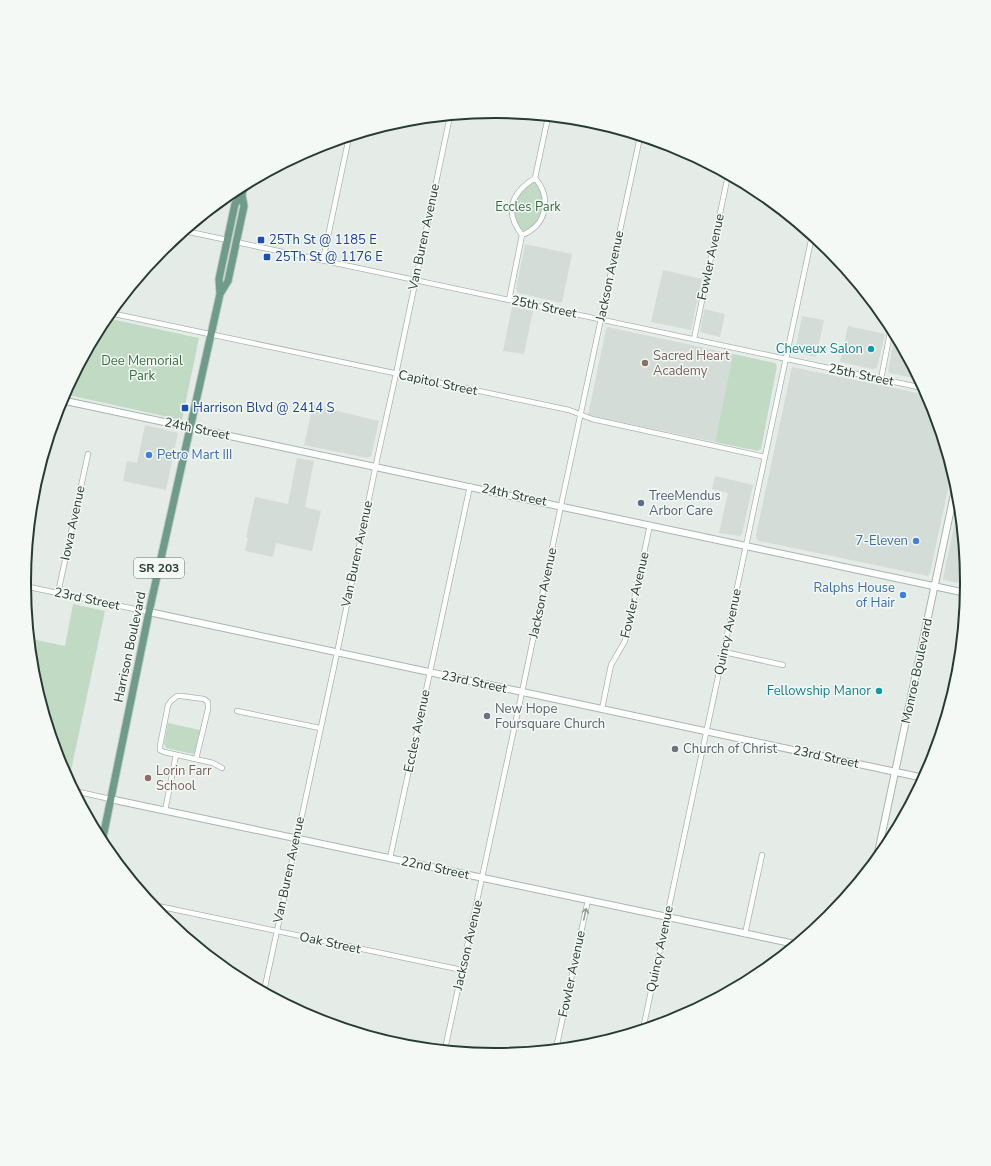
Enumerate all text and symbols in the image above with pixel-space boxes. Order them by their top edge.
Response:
street label: Van Buren Avenue [404,182,444,293]
park label: Eccles Park [495,198,561,216]
street label: Fowler Avenue [693,212,729,302]
street label: Jackson Avenue [591,229,628,324]
place label: 25Th St @ 1185 E [269,231,377,249]
marker: 25Th St @ 1185 E [256,235,266,245]
place label: 25Th St @ 1176 E [275,248,383,266]
marker: 25Th St @ 1176 E [262,252,272,262]
street label: 25th Street [510,291,579,323]
place label: Cheveux Salon [776,340,863,358]
marker: Cheveux Salon [866,344,876,354]
place label: Sacred Heart Academy [653,347,730,380]
park label: Dee Memorial Park [101,352,183,385]
marker: Sacred Heart Academy [640,358,650,368]
street label: 25th Street [827,359,896,391]
street label: Capitol Street [397,366,480,400]
place label: Harrison Blvd @ 2414 S [193,399,335,417]
marker: Harrison Blvd @ 2414 S [180,403,190,413]
street label: 24th Street [163,413,232,445]
place label: Petro Mart III [157,446,232,464]
marker: Petro Mart III [144,450,154,460]
street label: 24th Street [480,479,549,511]
street label: Iowa Avenue [56,484,90,562]
place label: TreeMendus Arbor Care [649,487,721,520]
marker: TreeMendus Arbor Care [636,498,646,508]
street label: Van Buren Avenue [337,499,377,610]
place label: 7-Eleven [856,532,908,550]
marker: 7-Eleven [911,536,921,546]
street label: Jackson Avenue [524,546,561,641]
street label: Fowler Avenue [616,550,654,640]
road number: SR 203 [134,558,184,578]
place label: Ralphs House of Hair [813,579,895,612]
street label: 23rd Street [53,583,122,615]
street label: Quincy Avenue [710,587,746,677]
street label: Harrison Boulevard [109,590,151,704]
marker: Ralphs House of Hair [898,590,908,600]
street label: Monroe Boulevard [897,617,937,725]
street label: 23rd Street [440,666,509,698]
place label: Fellowship Manor [767,682,871,700]
marker: Fellowship Manor [874,686,884,696]
street label: Eccles Avenue [399,688,435,774]
place label: New Hope Foursquare Church [495,700,605,733]
marker: New Hope Foursquare Church [482,711,492,721]
place label: Church of Christ [683,740,778,758]
street label: 23rd Street [792,741,861,773]
marker: Church of Christ [670,744,680,754]
place label: Lorin Farr School [156,762,212,795]
marker: Lorin Farr School [143,773,153,783]
street label: Van Buren Avenue [269,815,309,926]
street label: 22nd Street [399,852,471,884]
street label: Jackson Avenue [449,898,487,993]
street label: Quincy Avenue [642,904,678,994]
one-way arrow [581,908,589,921]
street label: Oak Street [298,928,363,958]
street label: Fowler Avenue [554,929,590,1019]

